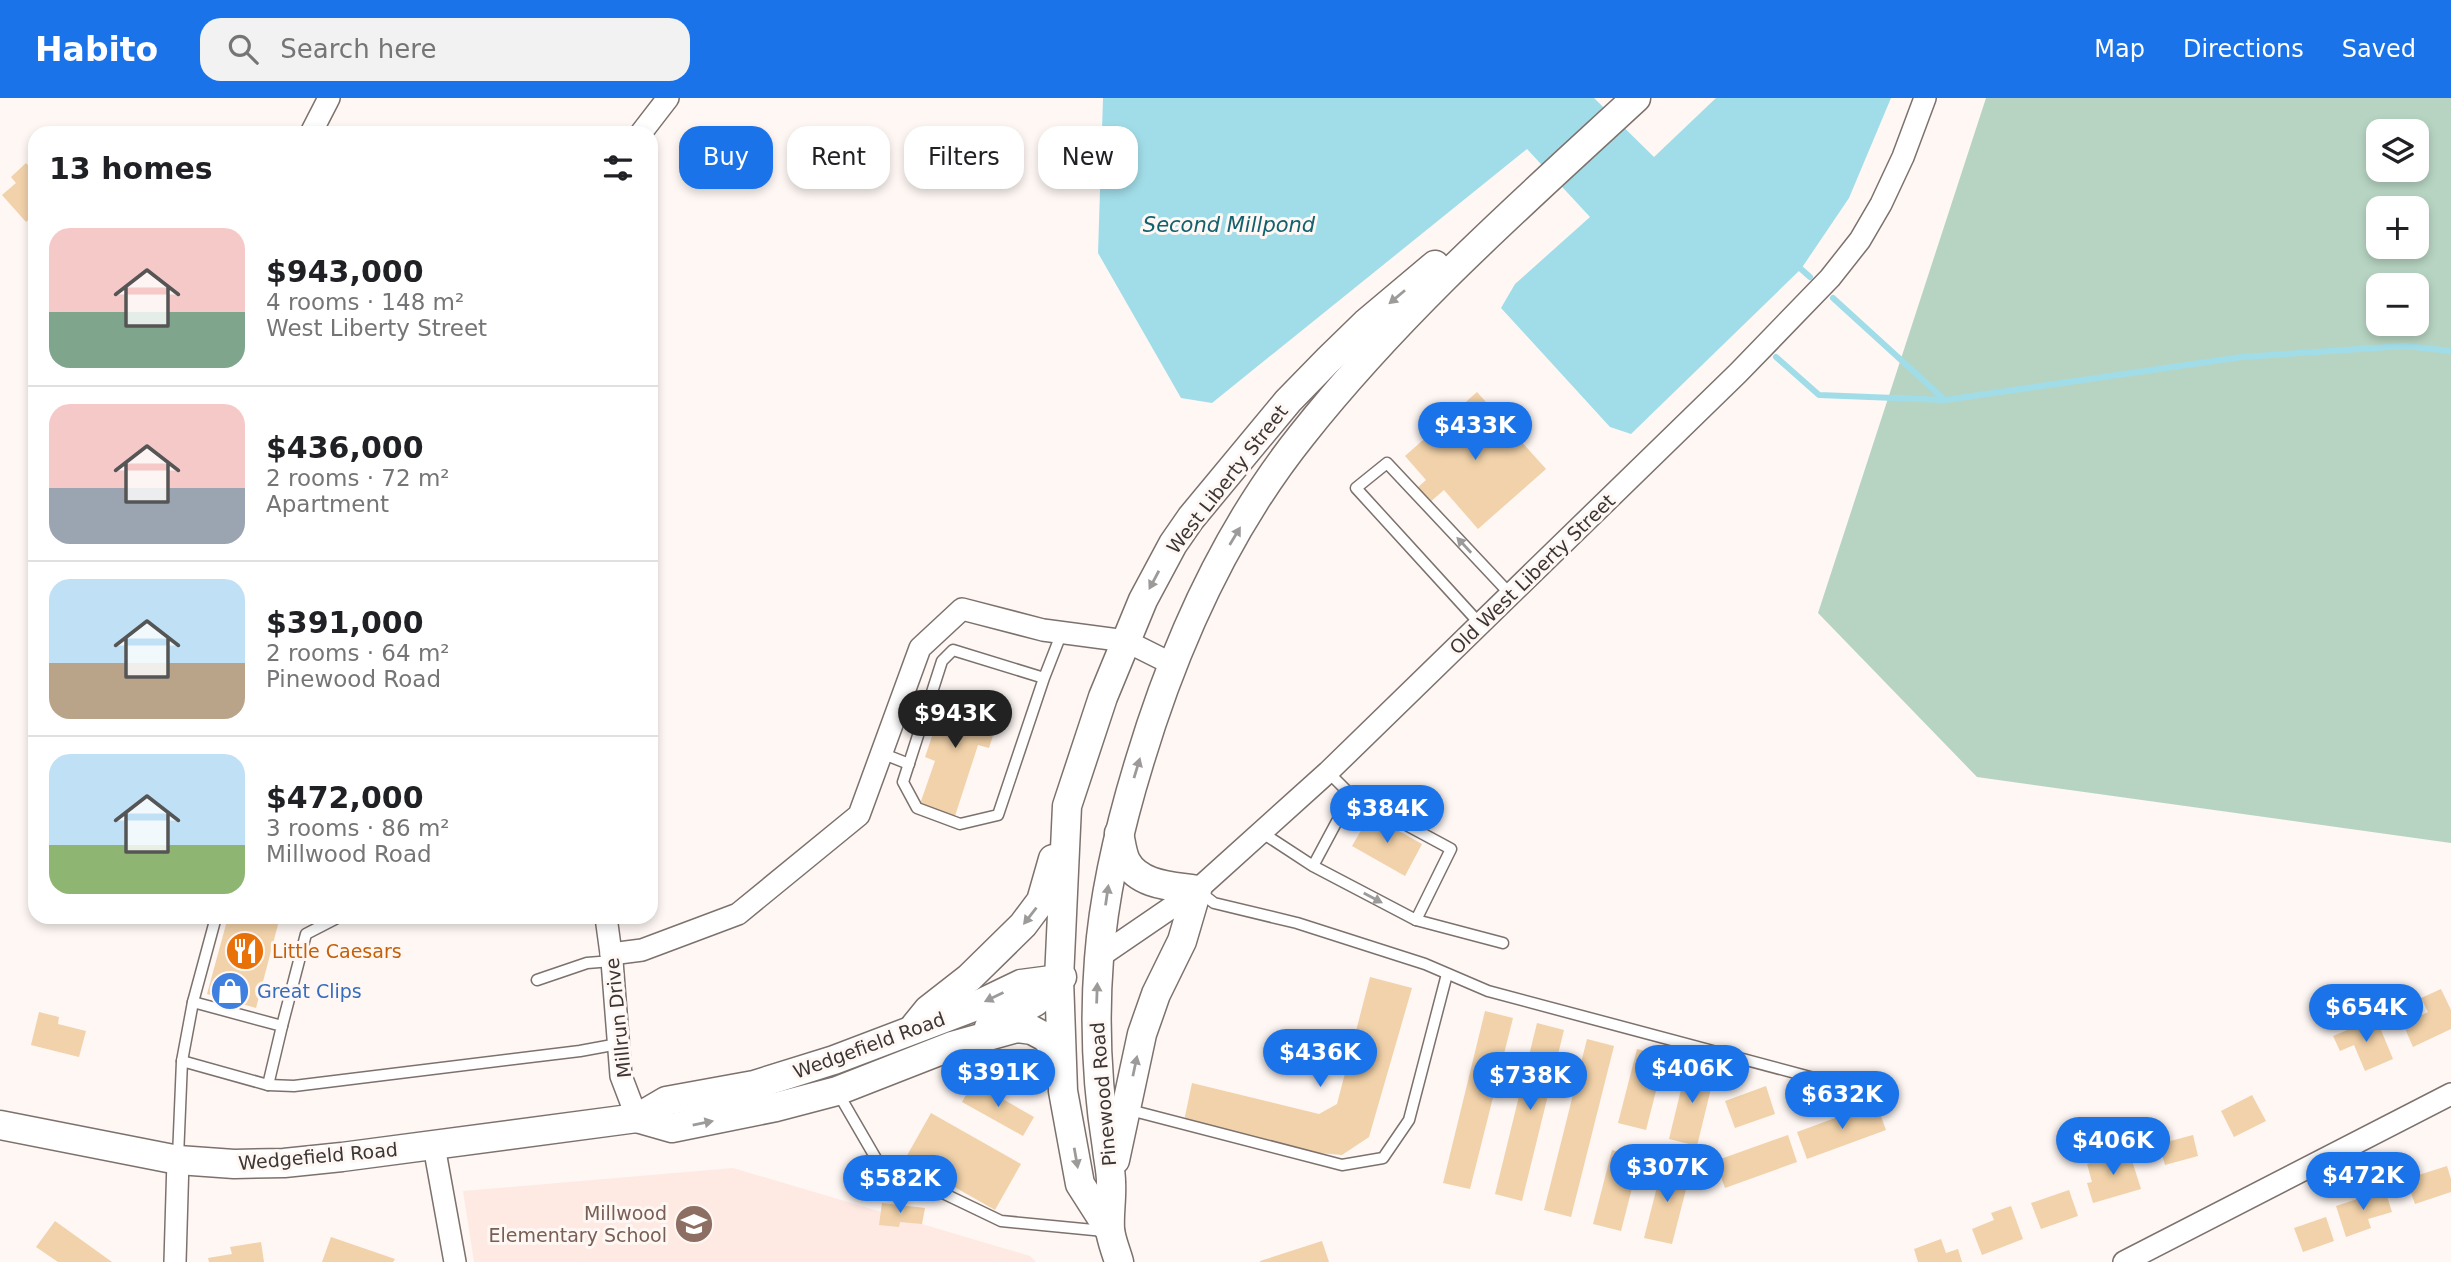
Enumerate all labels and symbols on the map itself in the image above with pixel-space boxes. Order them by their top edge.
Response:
water label: Second Millpond [1143,213,1316,237]
one-way arrow [1388,289,1405,304]
street label: West Liberty Street [1162,400,1292,558]
pin: $433K [1426,402,1524,462]
street label: Old West Liberty Street [1445,489,1619,659]
one-way arrow [1228,527,1241,546]
one-way arrow [1456,536,1472,554]
one-way arrow [1148,570,1159,590]
pin: $943K [906,690,1004,750]
one-way arrow [1133,757,1143,778]
pin: $384K [1338,786,1436,845]
one-way arrow [1102,884,1113,906]
one-way arrow [1363,892,1383,904]
one-way arrow [1022,906,1037,924]
restaurant icon: Little Caesars [224,930,266,972]
place label: Little Caesars [272,940,402,962]
street label: Millrun Drive [601,957,635,1079]
shop icon: Great Clips [209,970,251,1012]
place label: Great Clips [257,980,362,1002]
one-way arrow [1092,981,1103,1003]
pin: $654K [2317,984,2415,1044]
one-way arrow [984,992,1004,1003]
street label: Wedgefield Road [790,1007,948,1083]
street label: Pinewood Road [1086,1021,1120,1167]
pin: $436K [1271,1030,1369,1089]
pin: $406K [1643,1046,1741,1105]
pin: $391K [949,1049,1047,1109]
pin: $738K [1481,1052,1579,1112]
one-way arrow [1130,1055,1141,1077]
pin: $632K [1793,1072,1891,1131]
one-way arrow [692,1117,714,1128]
pin: $406K [2064,1118,2162,1177]
street label: Wedgefield Road [237,1138,399,1174]
pin: $307K [1618,1144,1716,1204]
one-way arrow [1071,1147,1082,1169]
pin: $472K [2314,1152,2412,1212]
pin: $582K [851,1156,949,1215]
place label: Millwood Elementary School [489,1202,667,1246]
school or university icon: Millwood Elementary School [673,1203,715,1245]

